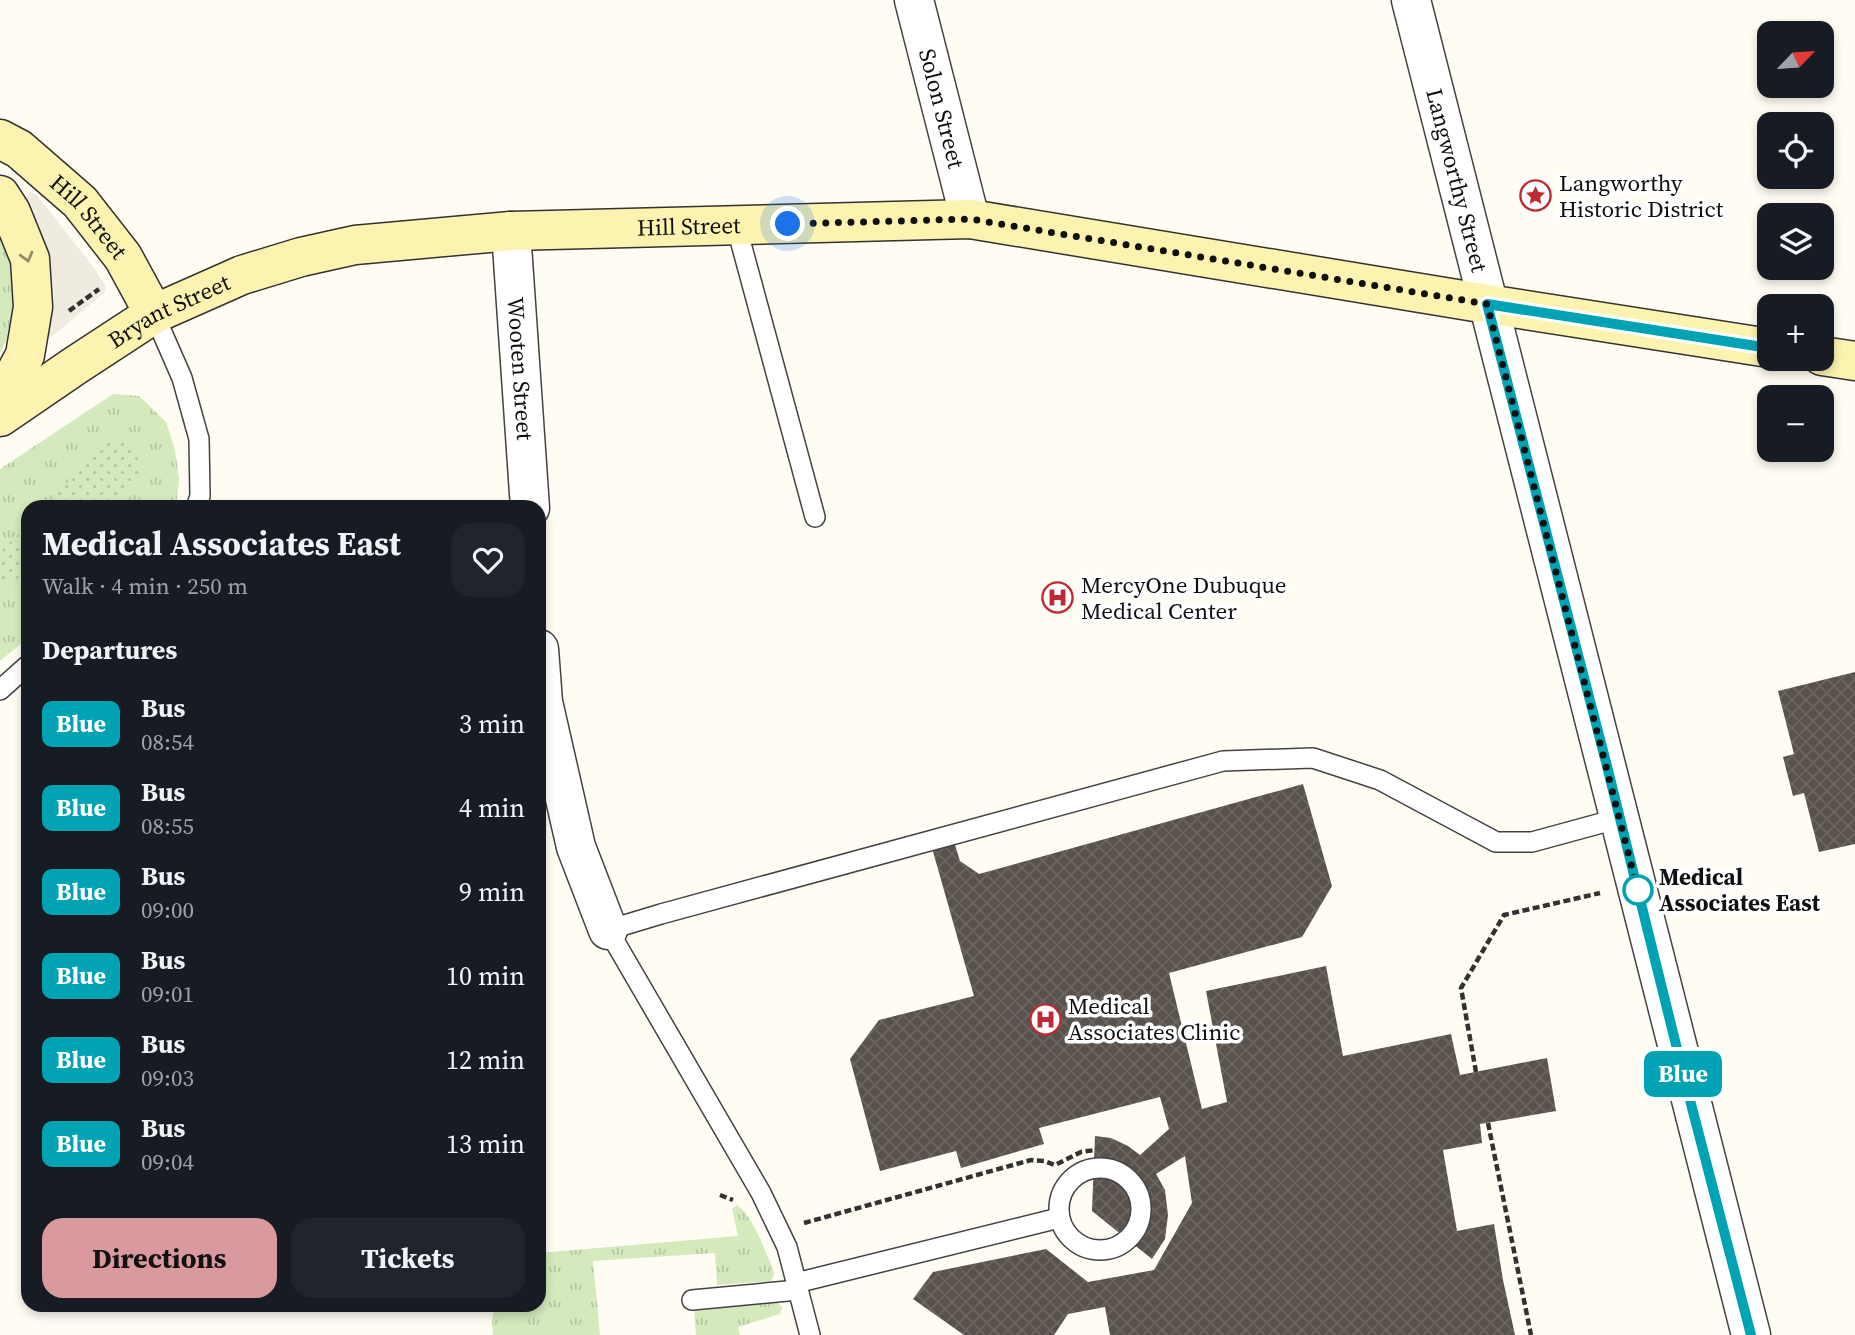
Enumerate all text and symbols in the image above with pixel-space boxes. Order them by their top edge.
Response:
north arrow [1757,21,1834,98]
map controls [1757,21,1834,462]
street label: Solon Street [911,45,973,172]
street label: Langworthy Street [1418,85,1496,276]
button: locate [1757,112,1834,189]
street label: Hill Street [43,167,135,266]
place label: Langworthy Historic District [1559,167,1724,225]
place icon: Langworthy Historic District [1519,179,1553,213]
button: layers [1757,203,1834,280]
your location [770,206,805,241]
street label: Hill Street [637,209,741,244]
one-way arrow [19,251,33,263]
street label: Bryant Street [102,266,235,356]
button: + [1757,294,1834,371]
street label: Wooten Street [500,296,541,442]
button: − [1757,385,1834,462]
text: Medical Associates East [42,521,401,566]
button: heart [451,523,525,597]
place label: MercyOne Dubuque Medical Center [1081,569,1286,627]
text: Walk · 4 min · 250 m [42,570,248,602]
hospital icon: MercyOne Dubuque Medical Center [1041,581,1075,615]
text: Departures [42,632,177,668]
text: Bus [141,690,185,726]
text: 3 min [459,706,525,742]
text: Blue [56,707,106,740]
text: 08:54 [141,726,194,758]
text: Bus [141,774,185,810]
text: 4 min [459,790,525,826]
text: Blue [56,791,106,824]
text: 08:55 [141,810,194,842]
text: Bus [141,858,185,894]
place label: Medical Associates East [1659,861,1821,919]
text: 9 min [459,874,525,910]
text: Blue [56,875,106,908]
marker: Medical Associates East [1623,875,1653,905]
text: 09:00 [141,894,194,926]
text: Bus [141,942,185,978]
text: 10 min [446,958,525,994]
text: Blue [56,959,106,992]
text: 09:01 [141,978,194,1010]
place label: Medical Associates Clinic [1068,990,1240,1048]
hospital icon: Medical Associates Clinic [1028,1002,1062,1036]
text: Bus [141,1026,185,1062]
text: 12 min [446,1042,525,1078]
text: Blue [56,1043,106,1076]
line badge: Blue [1634,1051,1732,1097]
text: Blue [1658,1057,1708,1090]
text: 09:03 [141,1062,194,1094]
text: Bus [141,1110,185,1146]
text: 13 min [446,1126,525,1162]
text: Blue [56,1127,106,1160]
text: 09:04 [141,1146,194,1178]
button: Directions [42,1218,277,1298]
button: Tickets [291,1218,525,1298]

